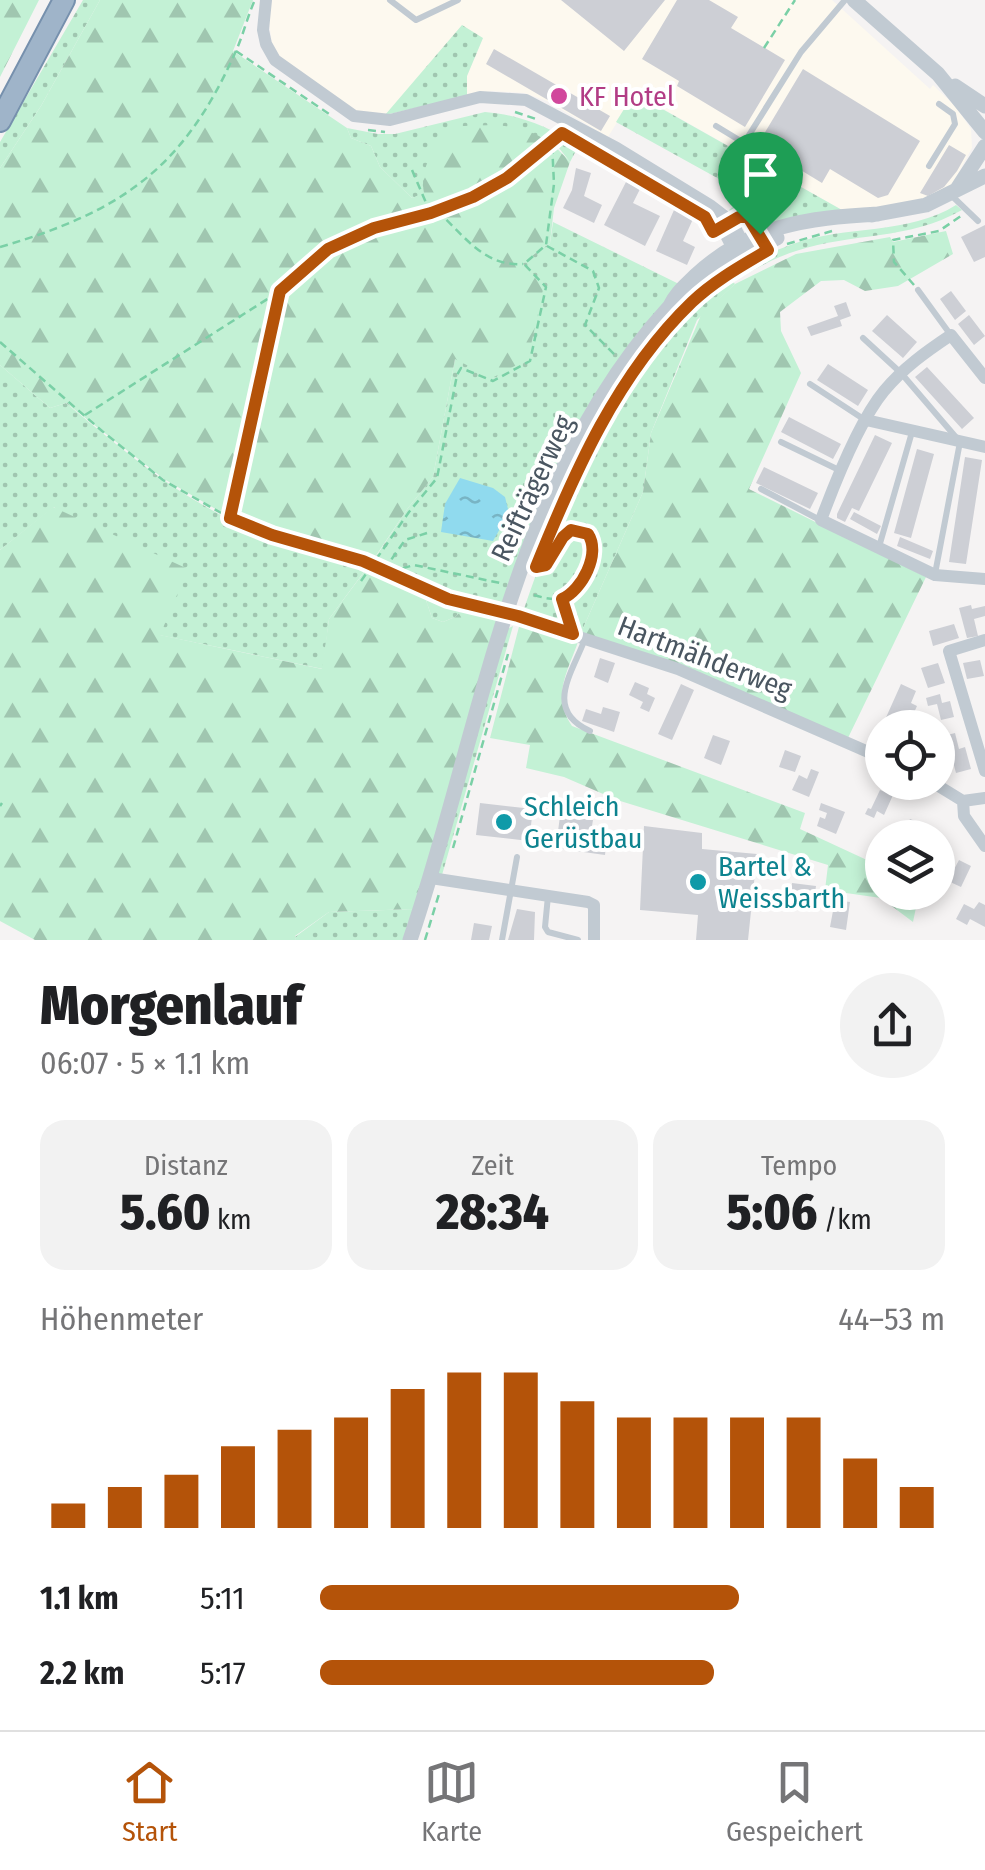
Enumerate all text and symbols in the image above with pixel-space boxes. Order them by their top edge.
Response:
place label: KF Hotel [579,80,674,113]
marker: KF Hotel [548,85,570,107]
pin [718,132,803,235]
icon: arrive [733,147,788,202]
street label: Reifträgerweg [484,409,581,567]
street label: Hartmähderweg [613,609,797,706]
map controls [865,710,955,910]
button: locate [865,710,955,800]
place label: Schleich Gerüstbau [524,790,642,855]
marker: Schleich Gerüstbau [493,811,515,833]
button: layers [865,820,955,910]
place label: Bartel & Weissbarth [718,850,845,915]
marker: Bartel & Weissbarth [687,871,709,893]
text: Morgenlauf [40,973,302,1039]
button: share [840,973,945,1078]
text: 06:07 · 5 × 1.1 km [40,1044,250,1082]
text: Distanz [144,1149,228,1182]
text: Zeit [471,1149,514,1182]
text: Tempo [761,1149,837,1182]
text: 5.60 [120,1182,210,1242]
text: 28:34 [436,1182,549,1242]
text: 5:06 [727,1182,817,1242]
text: km [210,1203,252,1236]
text: /km [817,1203,872,1236]
text: Höhenmeter [40,1300,203,1338]
text: 44–53 m [838,1300,945,1338]
text: 1.1 km [40,1579,119,1617]
text: 5:11 [200,1579,245,1617]
text: 2.2 km [40,1654,124,1692]
text: 5:17 [200,1654,246,1692]
tab: Start [122,1755,177,1848]
tab: Karte [421,1755,482,1848]
tab: Gespeichert [726,1755,863,1848]

